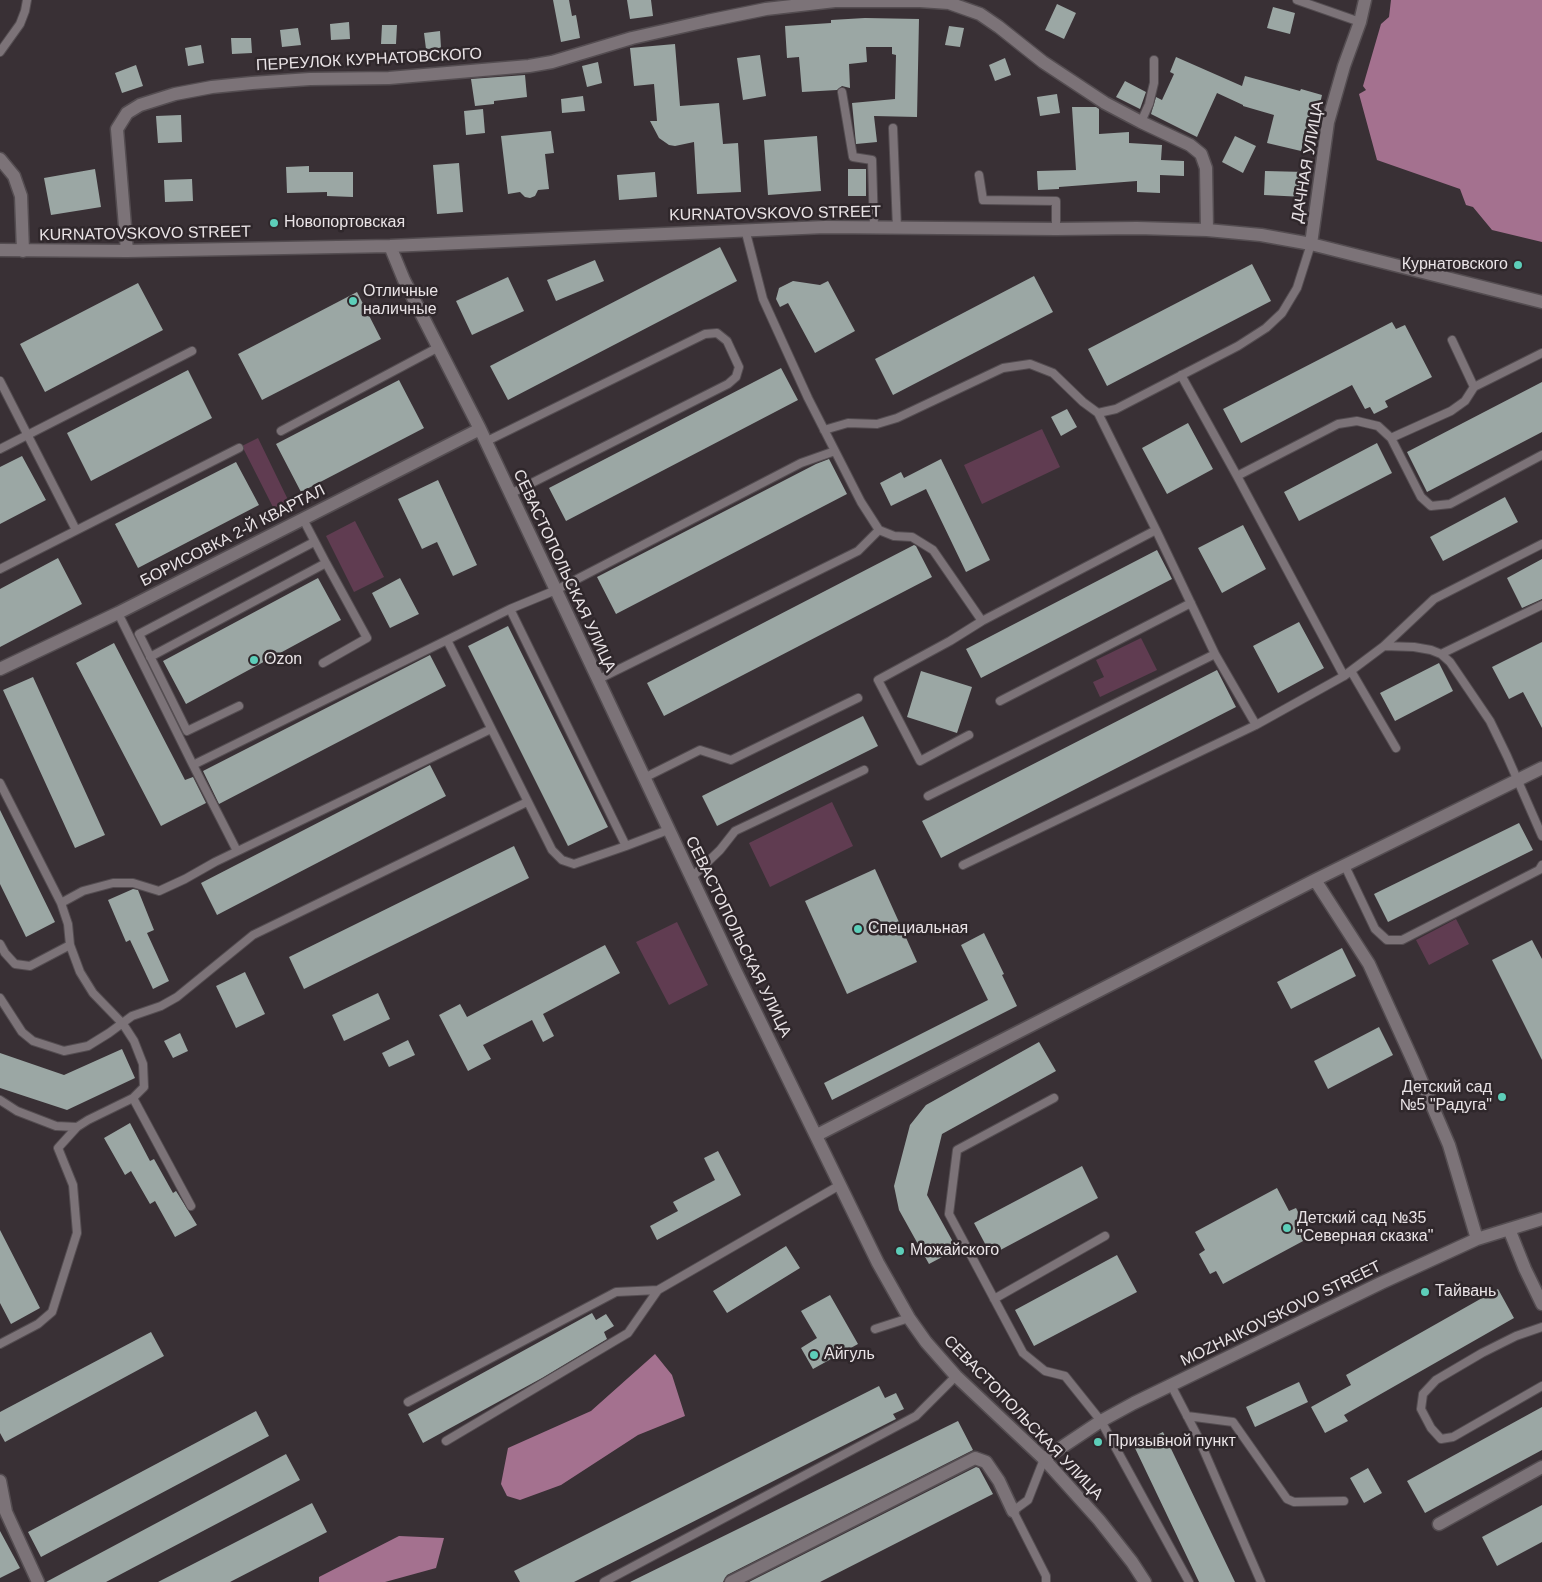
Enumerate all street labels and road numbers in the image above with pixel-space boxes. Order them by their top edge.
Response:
street label: ПЕРЕУЛОК КУРНАТОВСКОГО [256,44,482,76]
street label: ДАЧНАЯ УЛИЦА [1288,100,1328,224]
street label: KURNATOVSKOVO STREET [669,203,881,225]
street label: KURNATOVSKOVO STREET [39,223,251,245]
street label: СЕВАСТОПОЛЬСКАЯ УЛИЦА [509,467,619,675]
street label: БОРИСОВКА 2-Й КВАРТАЛ [137,481,329,591]
street label: СЕВАСТОПОЛЬСКАЯ УЛИЦА [681,833,795,1041]
street label: MOZHAIKOVSKOVO STREET [1178,1257,1384,1371]
street label: СЕВАСТОПОЛЬСКАЯ УЛИЦА [939,1332,1107,1504]

